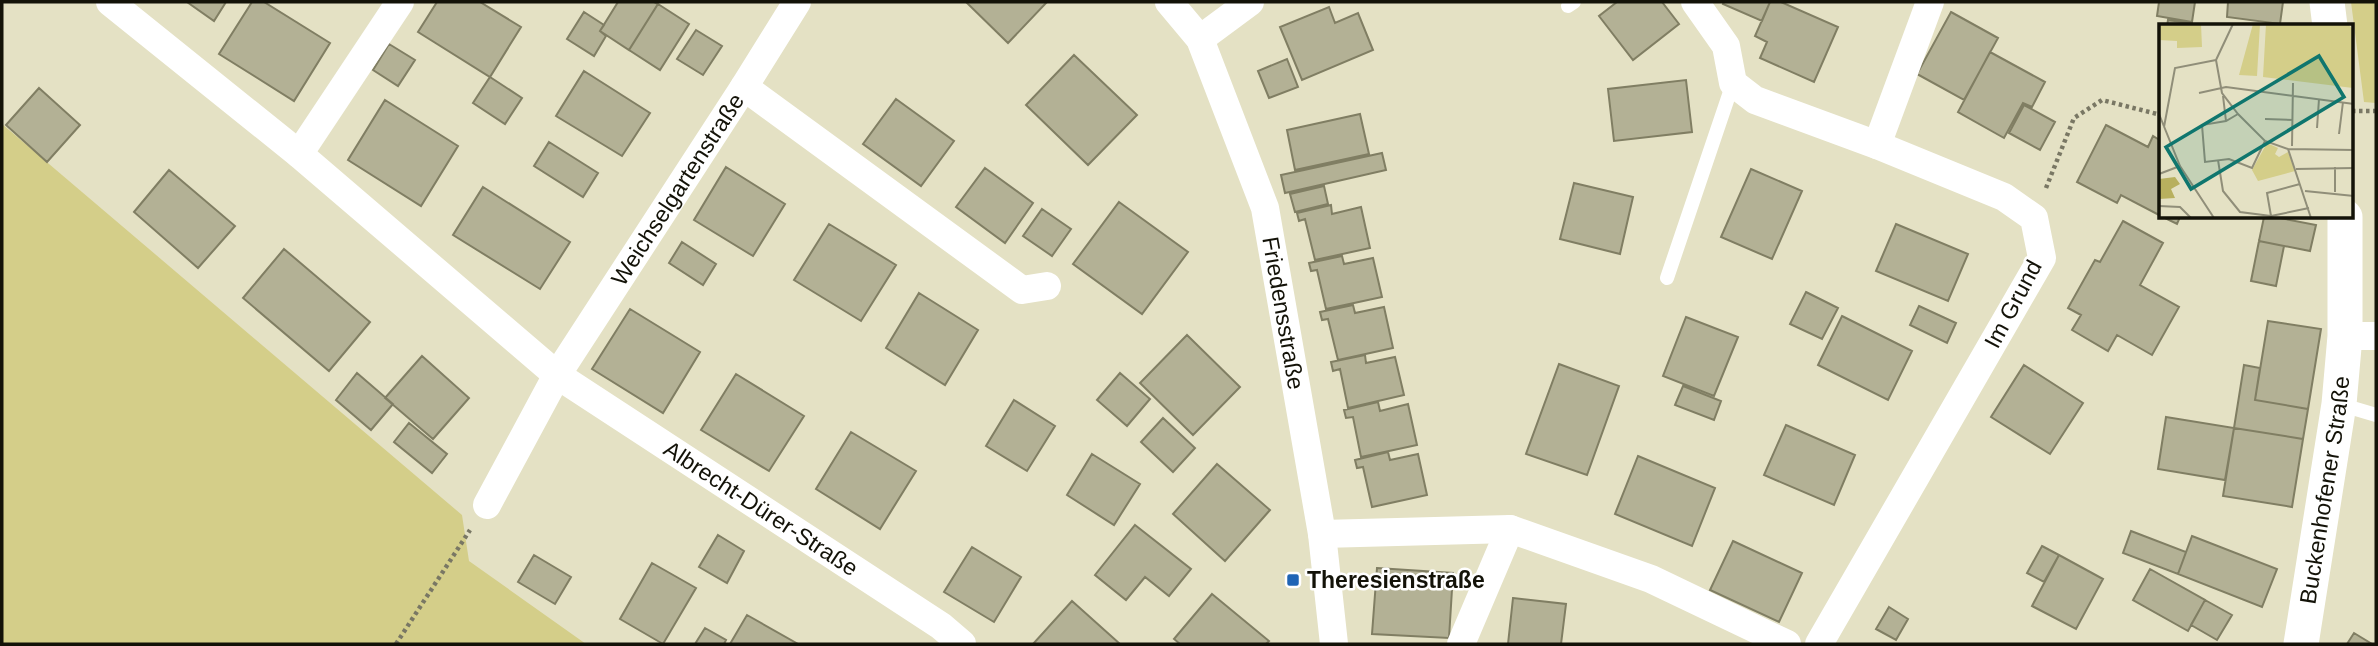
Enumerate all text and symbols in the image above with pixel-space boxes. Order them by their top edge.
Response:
inset map [2159,24,2354,219]
street label: Weichselgartenstraße [606,89,749,290]
street label: Friedensstraße [1257,235,1310,392]
street label: Im Grund [1979,256,2047,352]
street label: Buckenhofener Straße [2295,375,2354,606]
street label: Albrecht-Dürer-Straße [659,436,863,581]
place label: Theresienstraße [1307,567,1485,593]
marker: Theresienstraße [1285,572,1301,588]

